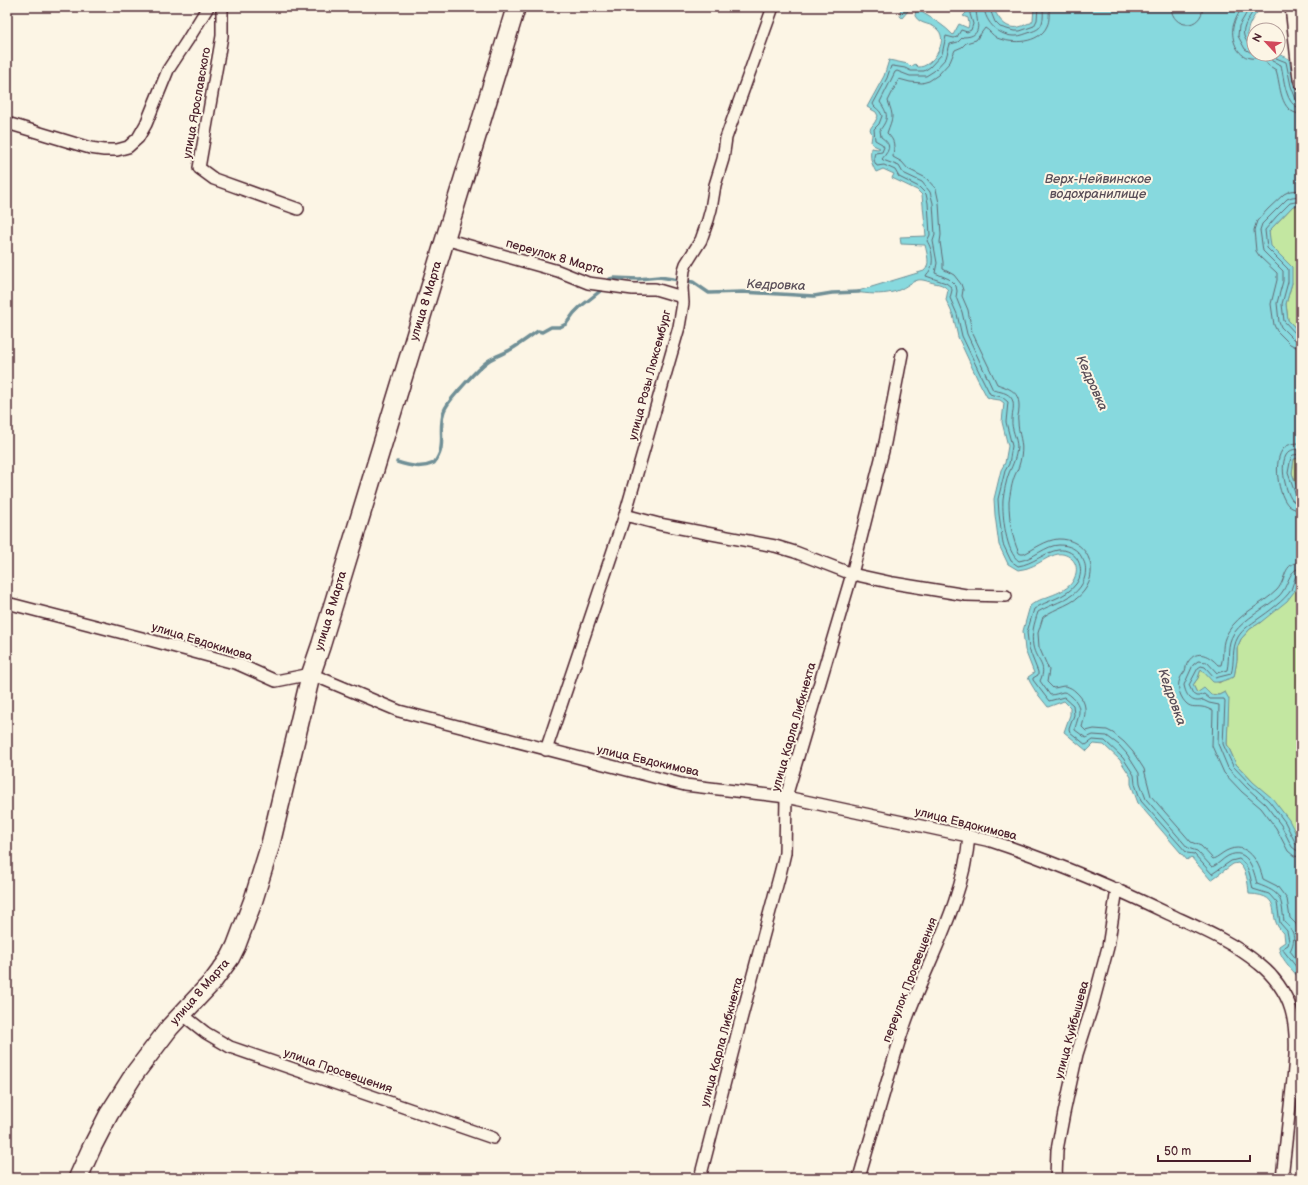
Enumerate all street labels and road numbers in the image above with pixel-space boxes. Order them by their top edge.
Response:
street label: улица Ярославского [180,46,214,160]
street label: переулок 8 Марта [504,236,606,278]
street label: улица 8 Марта [407,259,445,343]
street label: улица Розы Люксембург [625,308,675,442]
street label: улица 8 Марта [312,569,350,653]
street label: улица Евдокимова [150,620,254,664]
street label: улица Карла Либкнехта [768,661,820,793]
street label: улица Евдокимова [595,742,701,780]
street label: улица Евдокимова [913,804,1019,844]
street label: переулок Просвещения [879,915,941,1045]
street label: улица 8 Марта [167,956,233,1028]
street label: улица Карла Либкнехта [697,975,747,1109]
street label: улица Куйбышева [1052,979,1092,1081]
street label: улица Просвещения [282,1045,395,1097]

